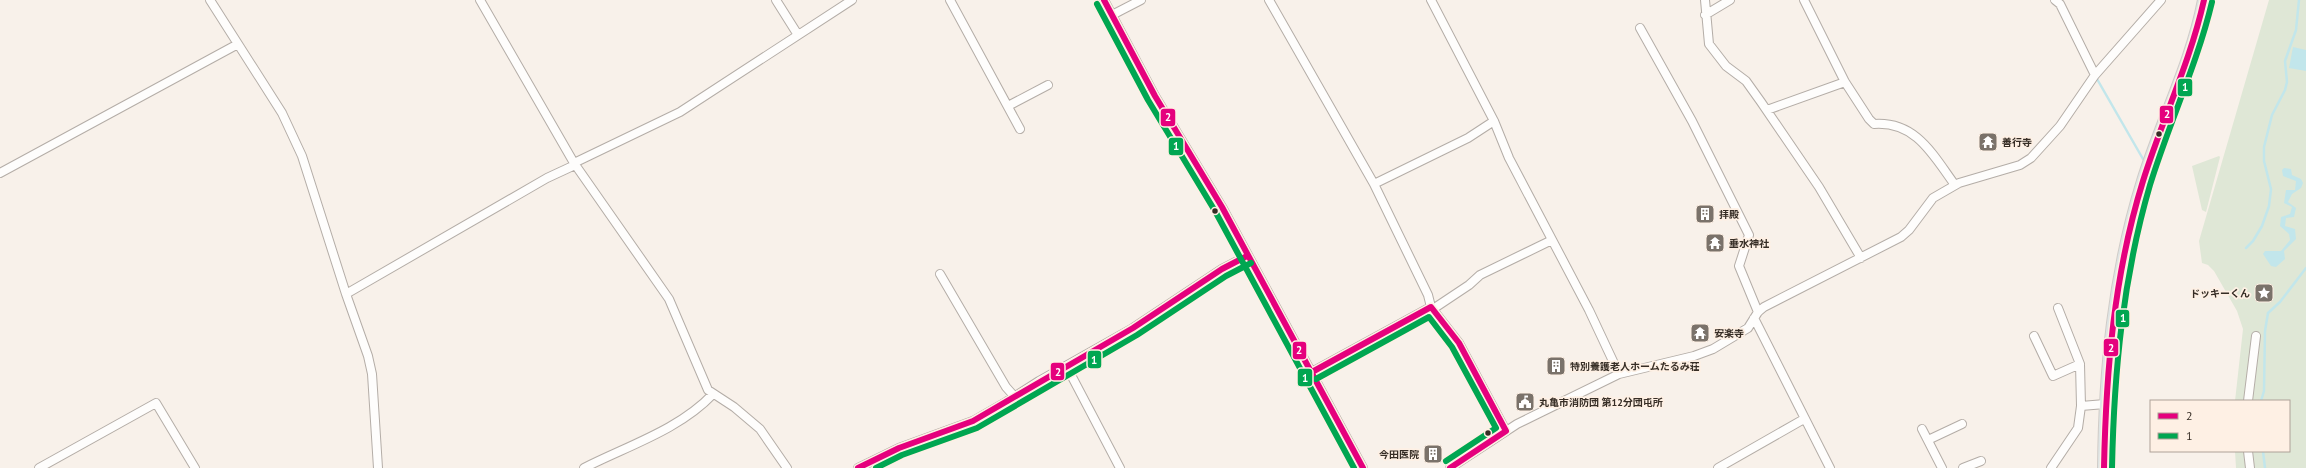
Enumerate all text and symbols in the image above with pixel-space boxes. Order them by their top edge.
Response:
line badge: 1 [2177,78,2193,97]
text: 1 [2182,80,2188,94]
line badge: 2 [2159,105,2174,124]
text: 2 [2164,107,2170,121]
line badge: 2 [1160,108,1176,127]
text: 2 [1165,110,1171,124]
unlabelled marker [2154,129,2164,139]
temple icon: 善行寺 [1977,131,1999,153]
place label: 善行寺 [2002,136,2032,149]
line badge: 1 [1168,137,1184,156]
text: 1 [1173,139,1179,153]
building icon: 拝殿 [1694,203,1716,225]
unlabelled marker [1210,206,1220,216]
place label: 拝殿 [1719,208,1739,221]
temple icon: 垂水神社 [1704,232,1726,254]
place label: 垂水神社 [1729,237,1770,250]
place icon: ドッキーくん [2253,282,2275,304]
place label: ドッキーくん [2190,287,2250,300]
line badge: 1 [2115,309,2130,328]
text: 1 [2120,311,2126,325]
temple icon: 安楽寺 [1689,322,1711,344]
place label: 安楽寺 [1714,327,1744,340]
line badge: 2 [2103,338,2119,357]
line badge: 2 [1292,341,1307,360]
text: 2 [2108,341,2114,355]
text: 2 [1296,343,1302,357]
line badge: 1 [1087,350,1102,369]
text: 1 [1091,353,1097,367]
building icon: 特別養護老人ホームたるみ荘 [1545,355,1567,377]
place label: 特別養護老人ホームたるみ荘 [1570,360,1700,373]
line badge: 2 [1050,362,1065,381]
text: 2 [1055,365,1061,379]
line badge: 1 [1297,368,1313,387]
text: 1 [1302,371,1308,385]
public building icon: 丸亀市消防団 第12分団屯所 [1514,391,1536,413]
place label: 丸亀市消防団 第12分団屯所 [1539,396,1663,409]
legend [2150,400,2290,452]
text: 2 [2186,408,2193,423]
unlabelled marker [1483,428,1493,438]
text: 1 [2186,428,2193,443]
building icon: 今田医院 [1422,443,1444,465]
place label: 今田医院 [1379,448,1419,461]

